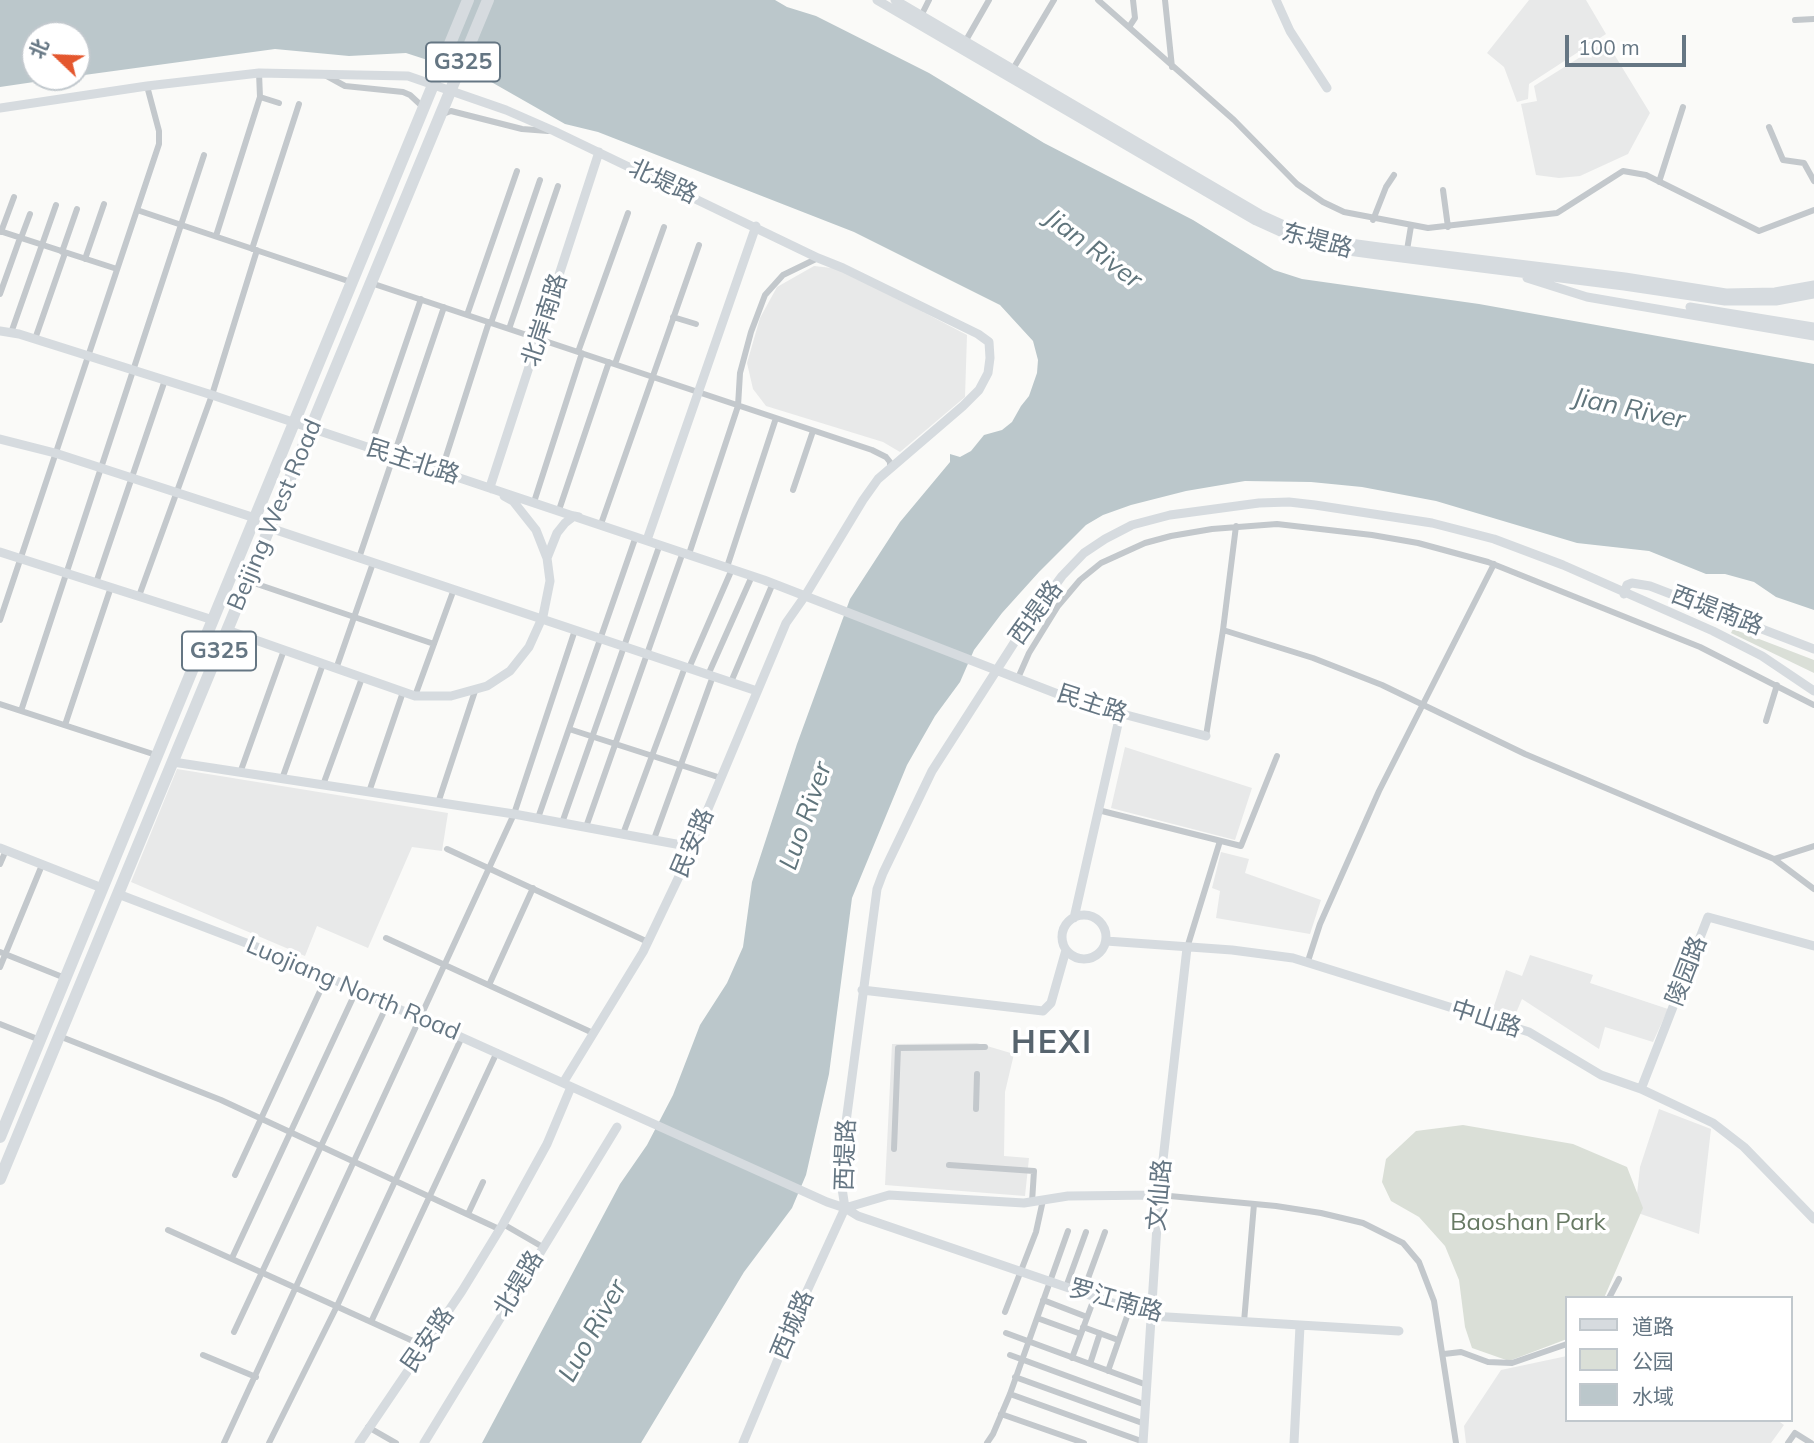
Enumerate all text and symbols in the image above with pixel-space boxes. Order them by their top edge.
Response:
north arrow [21,21,91,91]
scale bar [1569,21,1690,65]
text: 100 m [1578,34,1640,60]
text: 北 [24,35,53,62]
road number: G325 [426,43,500,82]
street label: 北堤路 [624,154,702,210]
water label: Jian River [1038,202,1148,296]
street label: 东堤路 [1278,218,1356,264]
street label: 北岸南路 [516,270,574,370]
water label: Jian River [1570,382,1688,436]
street label: Beijing West Road [222,415,328,615]
street label: 民主北路 [363,433,463,491]
street label: 西堤路 [1003,575,1069,651]
street label: 西堤南路 [1667,580,1767,642]
road number: G325 [182,632,256,670]
street label: 民主路 [1053,679,1131,729]
water label: Luo River [773,758,839,874]
street label: 民安路 [666,804,720,882]
street label: Luojiang North Road [242,931,464,1047]
street label: 陵园路 [1661,932,1713,1010]
street label: 中山路 [1447,994,1525,1044]
district label: HEXI [1011,1024,1093,1062]
street label: 西堤路 [830,1119,862,1191]
street label: 文仙路 [1143,1158,1177,1232]
park label: Baoshan Park [1450,1209,1606,1237]
street label: 北堤路 [488,1246,550,1322]
water label: Luo River [552,1274,634,1388]
street label: 罗江南路 [1066,1274,1166,1328]
street label: 西城路 [766,1286,820,1364]
legend [1566,1296,1793,1422]
street label: 民安路 [396,1302,460,1378]
text: 道路 [1632,1313,1674,1339]
text: 公园 [1632,1348,1674,1374]
text: 水域 [1632,1383,1674,1409]

